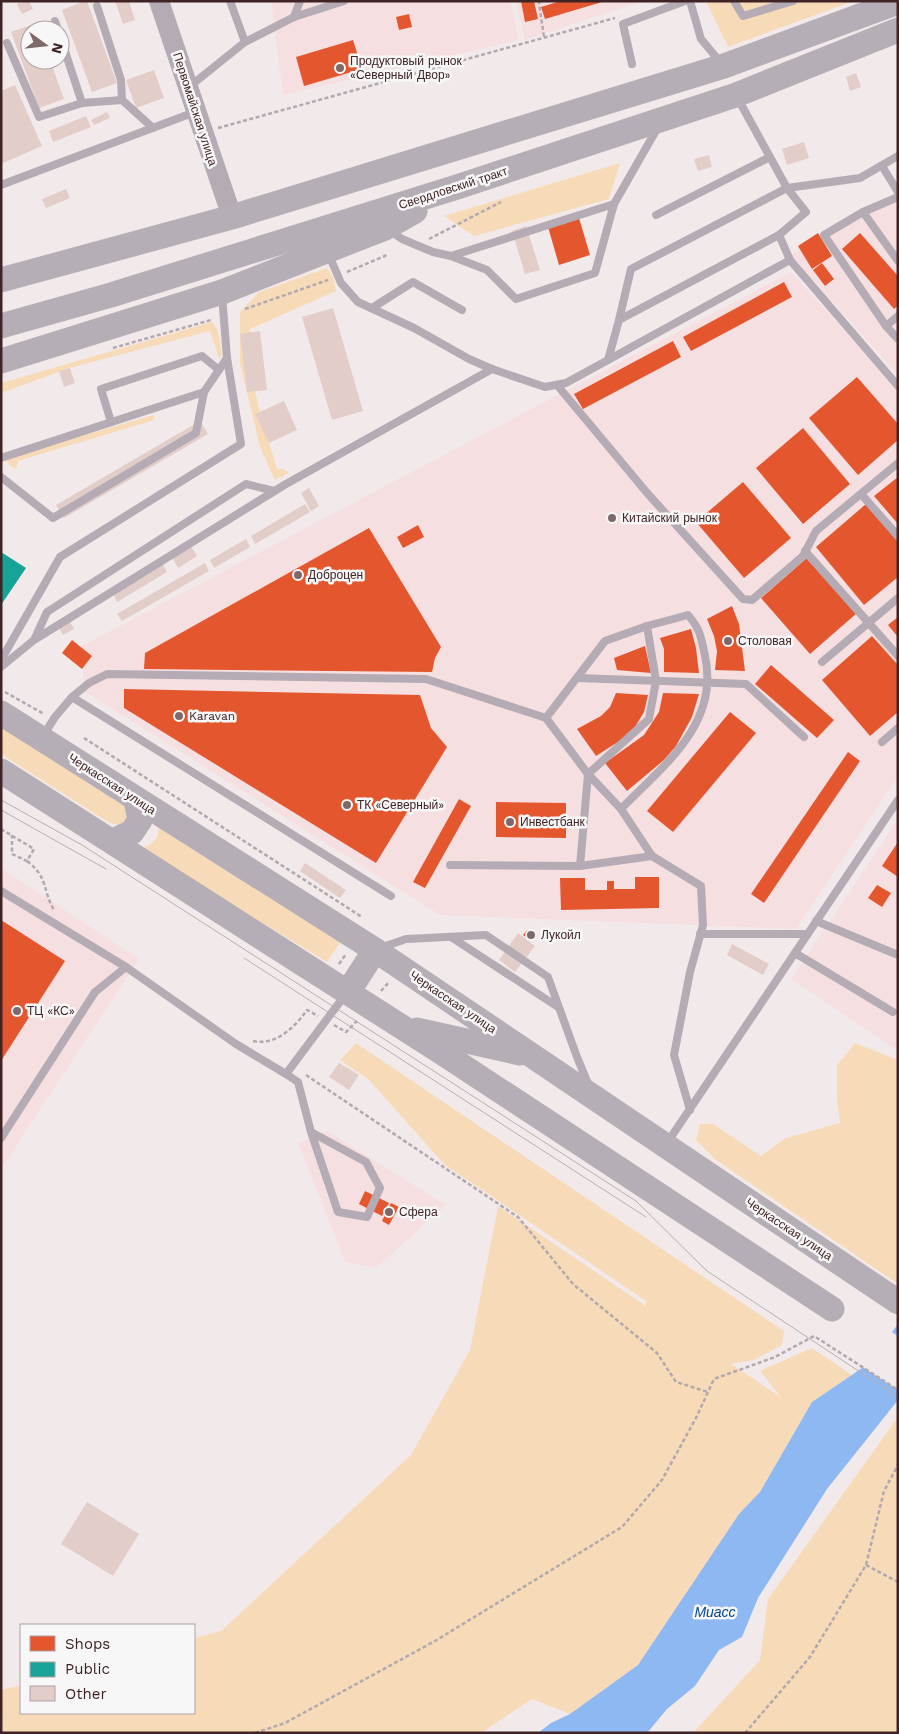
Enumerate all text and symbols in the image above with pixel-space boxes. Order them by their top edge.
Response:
north arrow [20,20,70,70]
text: N [48,41,67,55]
street label: Первомайская улица [170,51,220,168]
place label: Продуктовый рынок «Северный Двор» [350,54,463,82]
marker: Продуктовый рынок «Северный Двор» [334,62,346,74]
street label: Свердловский тракт [397,164,510,212]
place label: Китайский рынок [622,511,718,525]
marker: Китайский рынок [606,512,618,524]
place label: Доброцен [308,568,363,582]
marker: Доброцен [292,569,304,581]
place label: Столовая [738,634,792,648]
marker: Столовая [722,635,734,647]
place label: Karavan [189,709,235,723]
marker: Karavan [173,710,185,722]
street label: Черкасская улица [66,751,159,818]
place label: ТК «Северный» [357,798,444,812]
marker: ТК «Северный» [341,799,353,811]
place label: Инвестбанк [520,815,586,829]
marker: Инвестбанк [504,816,516,828]
place label: Лукойл [541,928,581,942]
marker: Лукойл [525,929,537,941]
street label: Черкасская улица [407,968,499,1036]
place label: ТЦ «КС» [27,1004,75,1018]
marker: ТЦ «КС» [11,1005,23,1017]
street label: Черкасская улица [743,1195,835,1263]
place label: Сфера [399,1205,438,1219]
marker: Сфера [383,1206,395,1218]
water label: Миасс [694,1604,736,1620]
legend [20,1624,195,1714]
text: Shops [65,1635,110,1653]
text: Public [65,1660,110,1678]
text: Other [65,1685,107,1703]

